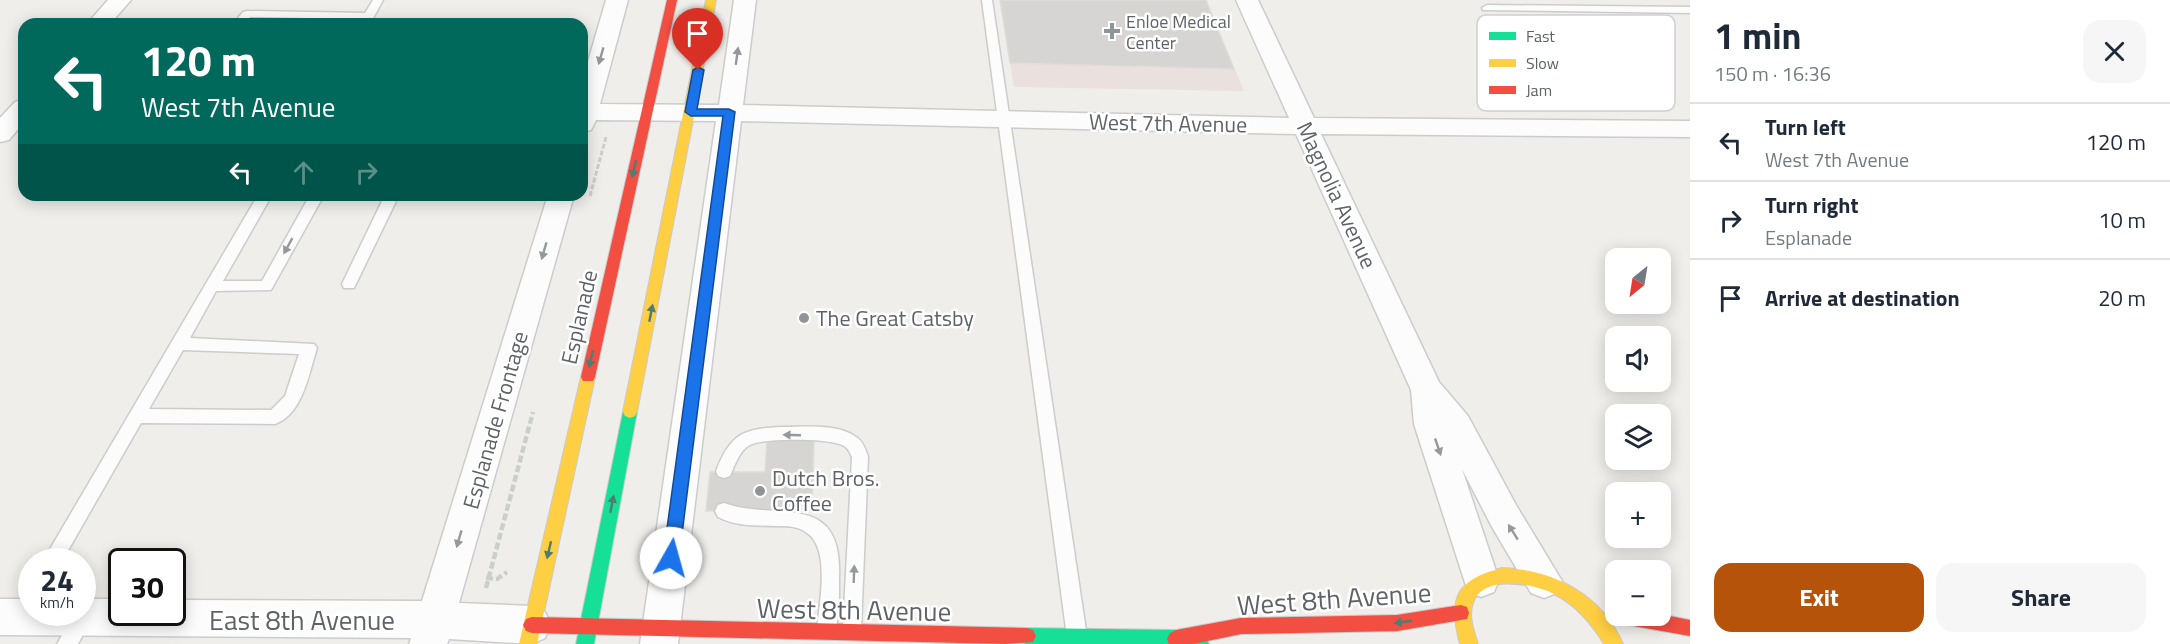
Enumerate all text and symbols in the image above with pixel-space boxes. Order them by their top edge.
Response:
pin [672,8,723,70]
place label: Enloe Medical Center [1126,8,1231,56]
text: 1 min [1714,8,1801,63]
legend [1477,15,1675,111]
icon: arrive [681,17,714,50]
button: close [2083,20,2146,83]
marker: Enloe Medical Center [1103,22,1121,40]
text: Fast [1526,24,1555,48]
text: 120 m [141,28,256,92]
icon: left [42,42,120,120]
one-way arrow [596,47,605,65]
one-way arrow [733,47,742,66]
text: Slow [1526,51,1559,75]
text: 150 m · 16:36 [1714,58,1831,89]
text: Jam [1526,78,1552,102]
text: West 7th Avenue [141,86,335,127]
street label: West 7th Avenue [1088,105,1248,141]
text: Turn left [1765,110,1846,144]
street label: Magnolia Avenue [1288,116,1386,274]
text: 120 m [2086,125,2146,159]
icon: left [1714,126,1747,159]
text: West 7th Avenue [1765,144,1909,175]
icon: left [224,156,257,189]
icon: ahead [287,156,320,189]
icon: right [350,156,383,189]
one-way arrow [628,160,638,178]
text: Turn right [1765,188,1859,222]
text: 10 m [2098,203,2146,237]
icon: right [1714,204,1747,237]
text: Esplanade [1765,222,1852,253]
one-way arrow [283,238,293,255]
one-way arrow [539,242,548,260]
north arrow [1605,248,1671,314]
map controls [1605,248,1671,626]
street label: Esplanade [552,267,606,367]
text: Arrive at destination [1765,281,1960,315]
text: 20 m [2098,281,2146,315]
icon: arrive [1714,282,1747,315]
place label: The Great Catsby [816,301,974,335]
one-way arrow [647,303,656,322]
marker: The Great Catsby [797,311,811,325]
button: sound [1605,326,1671,392]
street label: Esplanade Frontage [453,327,537,513]
one-way arrow [586,350,595,369]
button: layers [1605,404,1671,470]
one-way arrow [783,430,802,439]
one-way arrow [1434,439,1444,457]
place label: Dutch Bros. Coffee [772,461,879,520]
button: + [1605,482,1671,548]
marker: Dutch Bros. Coffee [753,484,767,498]
one-way arrow [608,495,618,513]
one-way arrow [1508,523,1519,540]
position arrow [639,526,703,590]
one-way arrow [454,530,463,548]
one-way arrow [543,540,553,559]
speed limit sign: 30 [108,548,186,626]
text: 24 [40,557,74,603]
button: − [1605,560,1671,626]
button: Exit [1714,563,1924,632]
button: Share [1936,563,2146,632]
one-way arrow [849,564,859,583]
street label: West 8th Avenue [1236,571,1432,625]
street label: West 8th Avenue [756,587,952,631]
text: km/h [40,591,74,614]
street label: East 8th Avenue [209,599,395,640]
one-way arrow [1394,617,1413,626]

